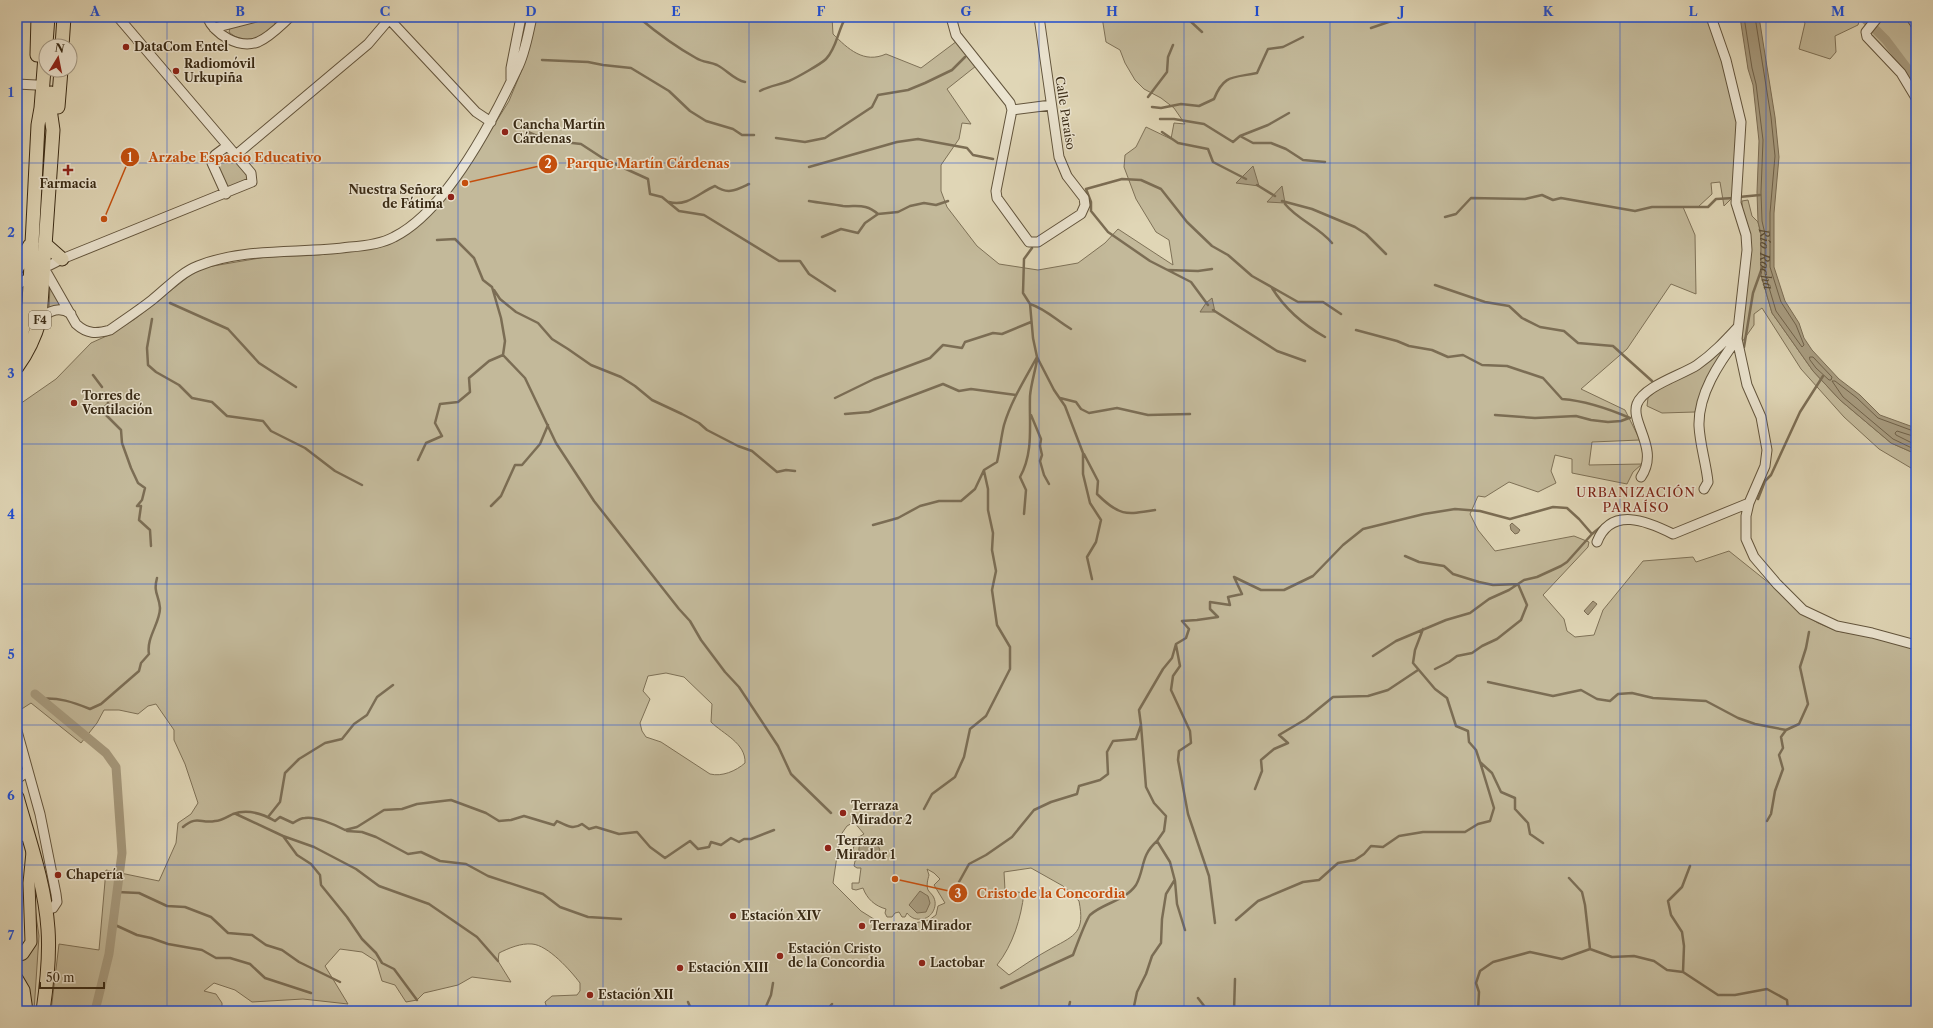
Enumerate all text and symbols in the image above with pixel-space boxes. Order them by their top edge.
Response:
text: A [89,3,101,19]
text: B [235,3,245,19]
text: C [380,3,390,19]
text: D [525,3,537,19]
text: E [671,3,681,19]
text: F [817,3,826,19]
text: G [960,3,972,19]
text: H [1106,3,1118,19]
text: I [1254,3,1260,19]
text: J [1397,3,1405,19]
text: K [1543,3,1554,19]
text: L [1689,3,1698,19]
text: M [1831,3,1845,19]
north arrow [38,38,78,78]
place label: DataCom Entel [134,39,228,54]
text: N [54,40,66,56]
marker: DataCom Entel [121,42,131,52]
place label: Radiomóvil Urkupiña [184,56,255,85]
marker: Radiomóvil Urkupiña [171,66,181,76]
street label: Calle Paraíso [1052,75,1079,151]
text: 1 [8,84,14,100]
place label: Cancha Martín Cárdenas [513,117,606,146]
marker: Cancha Martín Cárdenas [500,127,510,137]
callout: Arzabe Espacio Educativo [120,145,329,170]
text: Arzabe Espacio Educativo [148,149,321,165]
text: 1 [127,150,133,165]
callout: Parque Martín Cárdenas [538,151,737,176]
text: Parque Martín Cárdenas [566,155,730,171]
text: 2 [544,156,552,171]
marker: Farmacia [63,165,73,175]
place label: Farmacia [39,176,98,191]
place label: Nuestra Señora de Fátima [348,182,444,211]
marker: Nuestra Señora de Fátima [446,192,456,202]
text: 2 [7,224,15,240]
water label: Río Rocha [1756,226,1777,292]
road number: F4 [29,311,51,329]
text: 3 [7,365,15,381]
place label: Torres de Ventilación [81,388,153,417]
marker: Torres de Ventilación [69,398,79,408]
district label: URBANIZACIÓN PARAÍSO [1576,484,1696,515]
text: 4 [7,506,15,522]
text: 5 [7,646,15,662]
text: 6 [7,787,15,803]
place label: Terraza Mirador 2 [851,798,912,827]
marker: Terraza Mirador 2 [838,808,848,818]
place label: Terraza Mirador 1 [836,833,896,862]
marker: Terraza Mirador 1 [823,843,833,853]
place label: Chapería [66,867,124,882]
marker: Chapería [53,870,63,880]
callout: Cristo de la Concordia [948,881,1134,906]
text: Cristo de la Concordia [976,885,1126,901]
text: 3 [955,886,962,901]
place label: Estación XIV [741,908,822,923]
marker: Estación XIV [728,911,738,921]
place label: Terraza Mirador [870,918,972,933]
marker: Terraza Mirador [857,921,867,931]
text: 7 [8,927,15,943]
place label: Estación Cristo de la Concordia [788,941,886,970]
marker: Estación Cristo de la Concordia [775,951,785,961]
place label: Lactobar [930,955,985,970]
marker: Lactobar [917,958,927,968]
place label: Estación XIII [688,960,769,975]
marker: Estación XIII [675,963,685,973]
scale bar [40,964,104,990]
text: 50 m [46,970,75,985]
place label: Estación XII [598,987,674,1002]
marker: Estación XII [585,990,595,1000]

